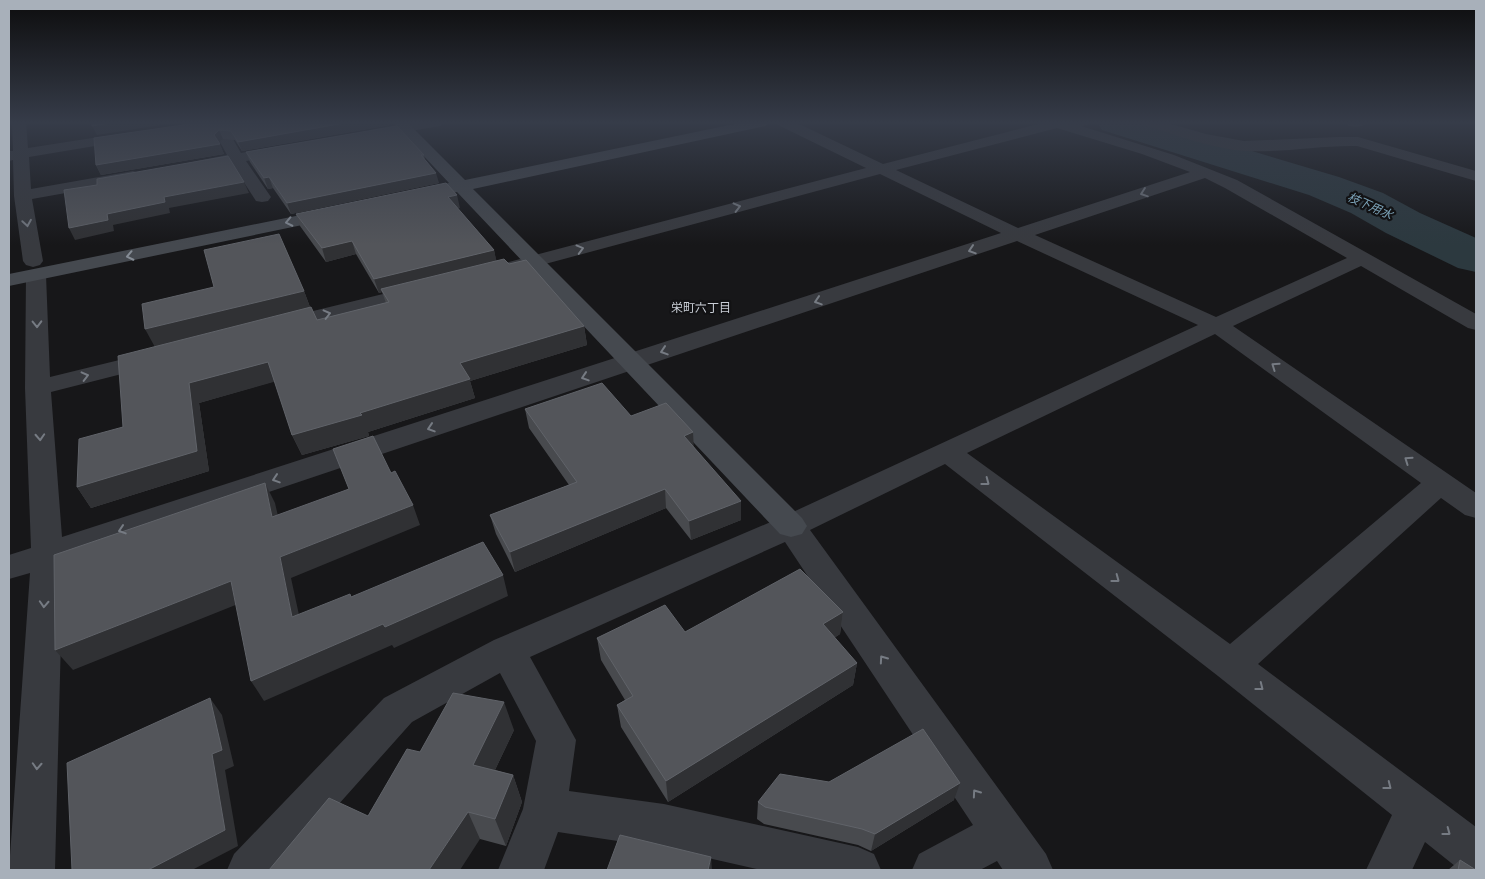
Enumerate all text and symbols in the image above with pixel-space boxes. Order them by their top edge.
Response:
one-way arrow [1140,187,1148,197]
water label: 枝下用水 [1345,190,1397,223]
one-way arrow [733,202,742,213]
one-way arrow [285,217,293,227]
one-way arrow [22,219,32,227]
one-way arrow [576,244,584,254]
one-way arrow [969,244,977,254]
one-way arrow [125,250,134,260]
one-way arrow [814,295,823,305]
district label: 栄町六丁目 [671,301,731,315]
one-way arrow [323,309,332,320]
one-way arrow [31,320,42,328]
one-way arrow [660,346,668,356]
one-way arrow [1271,363,1281,372]
one-way arrow [81,371,90,382]
one-way arrow [581,371,590,381]
one-way arrow [427,422,435,432]
one-way arrow [35,433,46,441]
one-way arrow [1404,457,1414,466]
one-way arrow [273,473,281,483]
one-way arrow [980,476,989,484]
one-way arrow [118,524,127,534]
one-way arrow [1110,573,1120,582]
one-way arrow [39,600,50,608]
one-way arrow [880,655,889,665]
one-way arrow [1254,681,1264,690]
one-way arrow [31,762,42,770]
one-way arrow [1382,781,1391,789]
one-way arrow [973,789,982,798]
one-way arrow [1441,826,1450,834]

